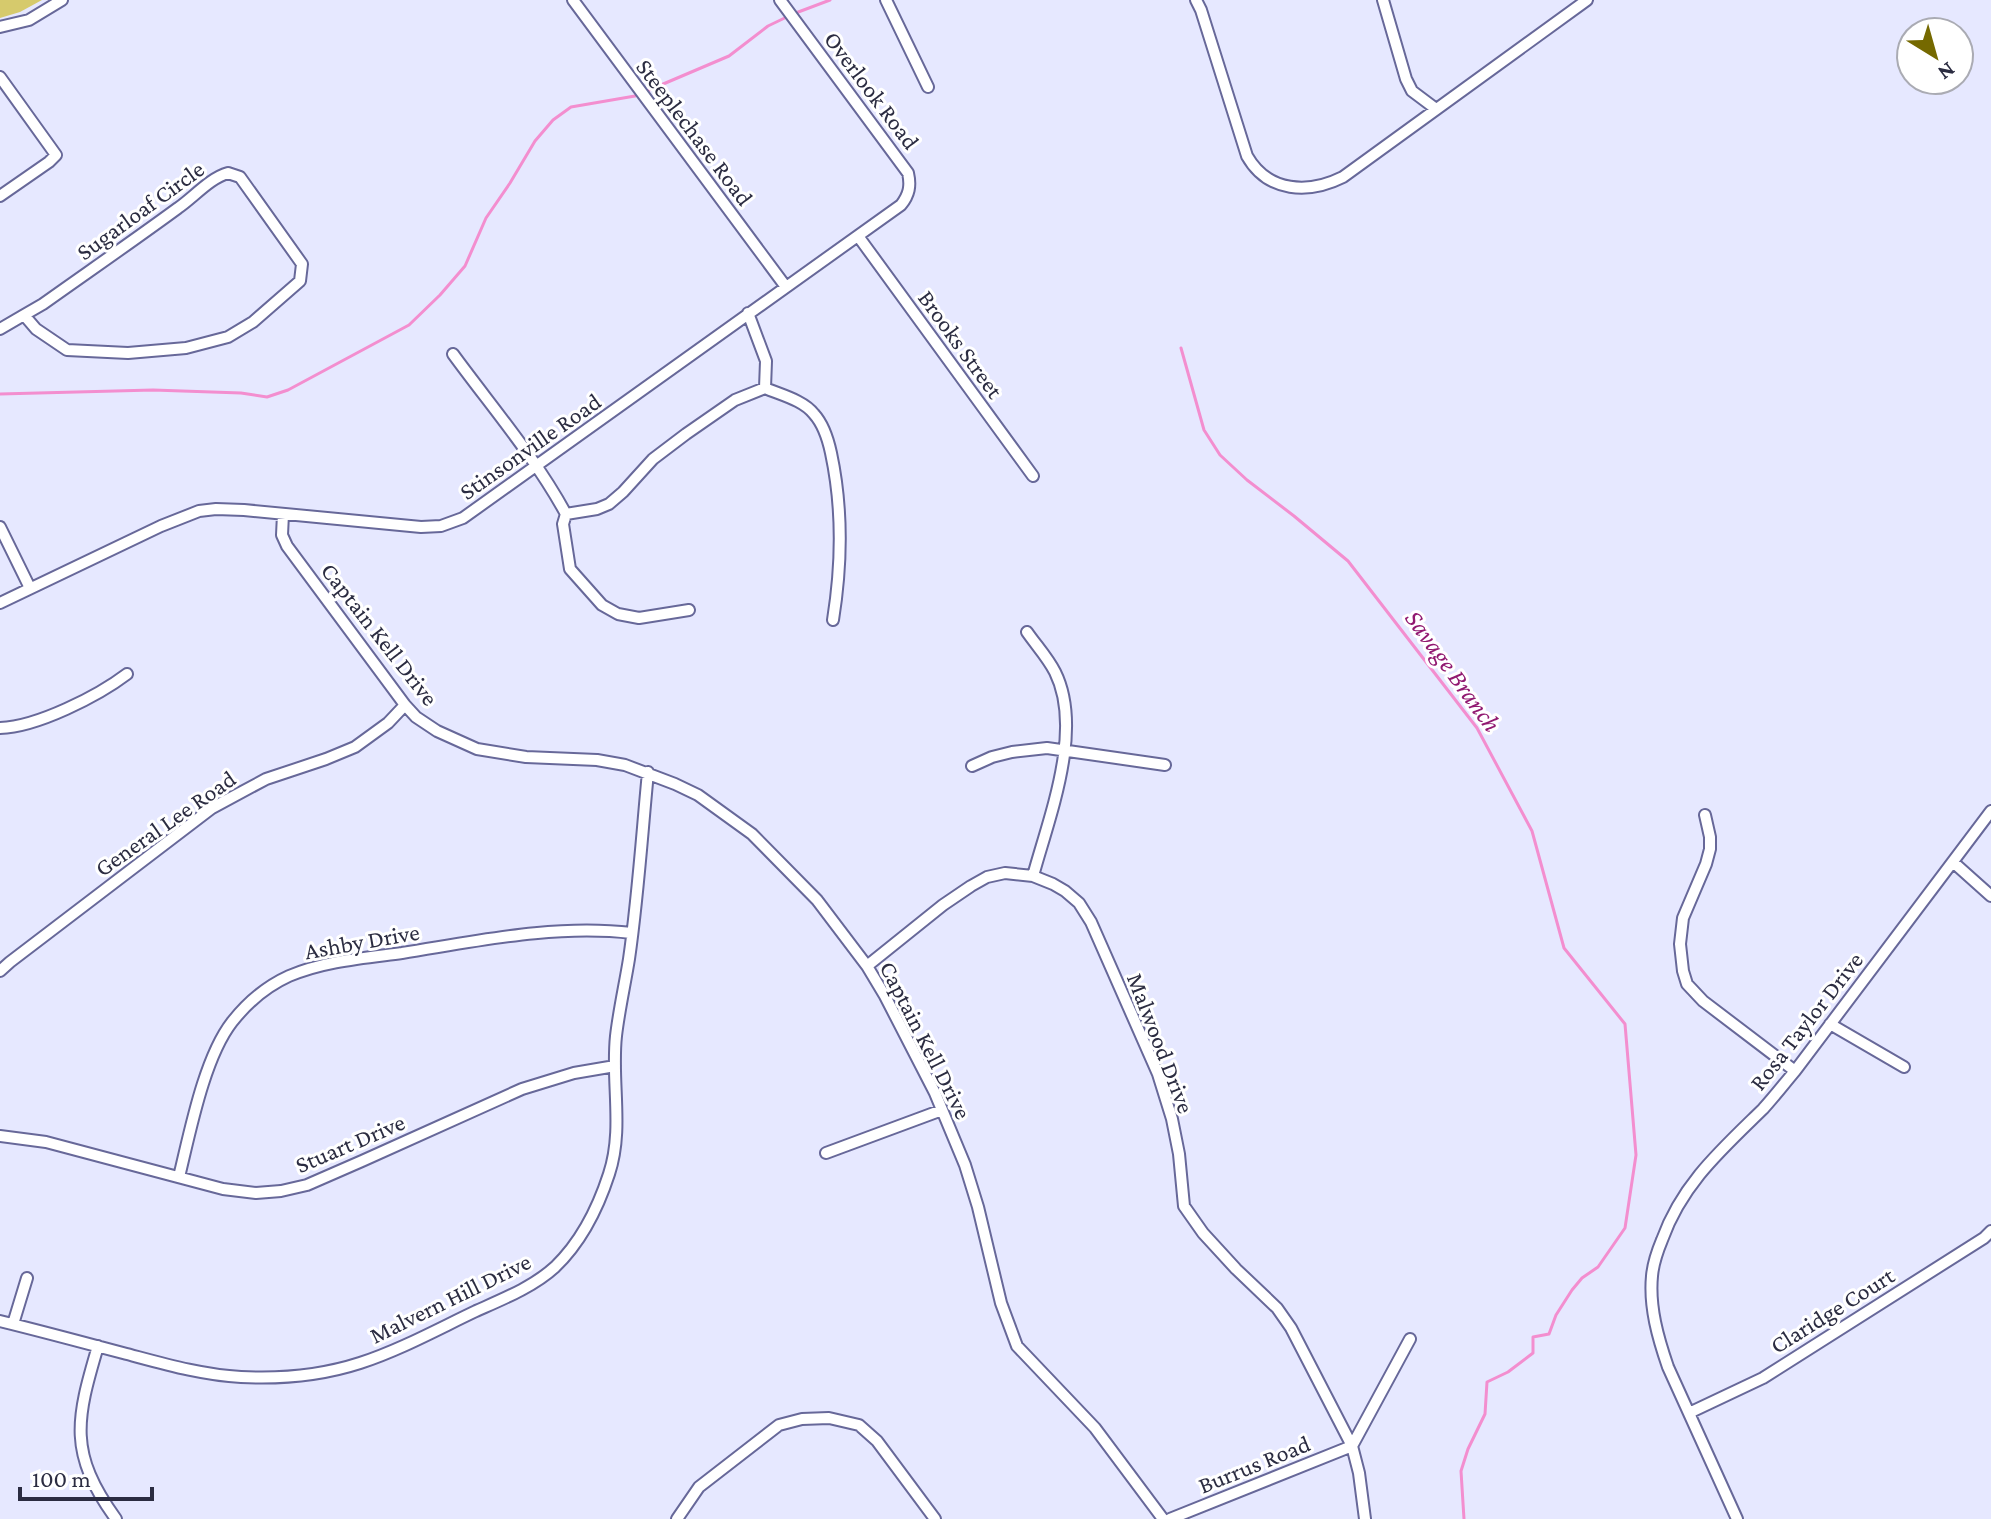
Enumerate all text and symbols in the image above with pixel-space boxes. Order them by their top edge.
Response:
north arrow [1895,16,1975,96]
street label: Overlook Road [819,26,925,155]
street label: Steeplechase Road [631,53,759,211]
text: N [1933,57,1960,86]
street label: Sugarloaf Circle [71,155,209,265]
street label: Brooks Street [913,285,1010,404]
street label: Stinsonville Road [454,387,606,505]
street label: Captain Kell Drive [316,557,444,711]
water label: Savage Branch [1399,604,1507,738]
street label: General Lee Road [90,764,241,881]
street label: Ashby Drive [303,918,421,964]
street label: Rosa Taylor Drive [1744,947,1868,1095]
street label: Captain Kell Drive [875,956,977,1124]
street label: Malwood Drive [1122,969,1200,1117]
street label: Stuart Drive [291,1108,409,1178]
street label: Malvern Hill Drive [365,1247,535,1349]
street label: Claridge Court [1765,1261,1900,1359]
street label: Burrus Road [1194,1429,1314,1499]
scale bar [20,1451,152,1501]
text: 100 m [32,1465,91,1492]

